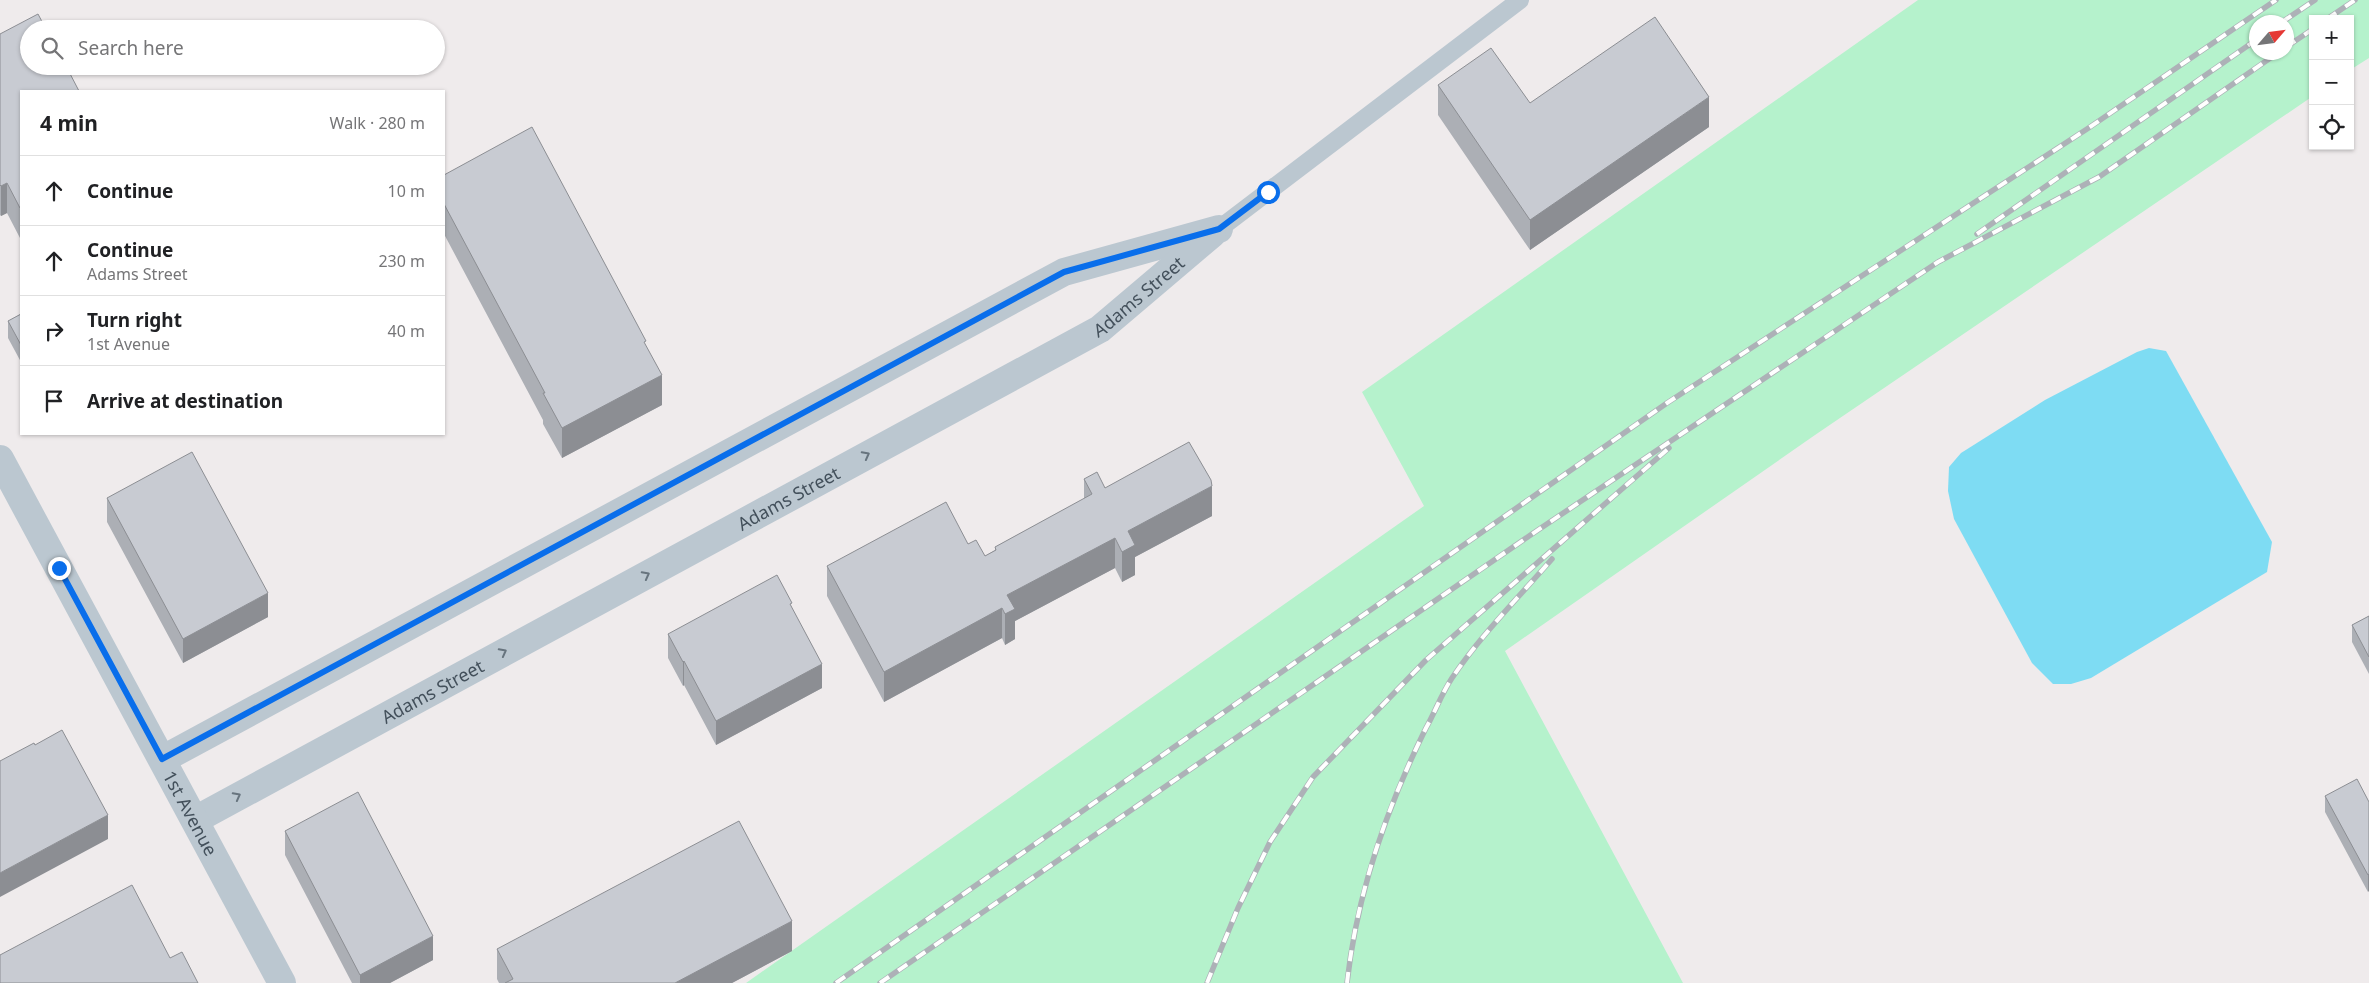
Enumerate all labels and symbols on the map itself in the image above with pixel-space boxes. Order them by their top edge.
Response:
north arrow [2249,15,2294,60]
route start [1257,181,1280,204]
street label: Adams Street [1089,250,1190,342]
one-way arrow [861,452,870,462]
street label: Adams Street [733,460,844,536]
route end [48,557,71,580]
one-way arrow [641,571,650,581]
one-way arrow [498,648,507,658]
street label: Adams Street [377,653,488,729]
street label: 1st Avenue [158,766,223,860]
one-way arrow [232,792,241,802]

